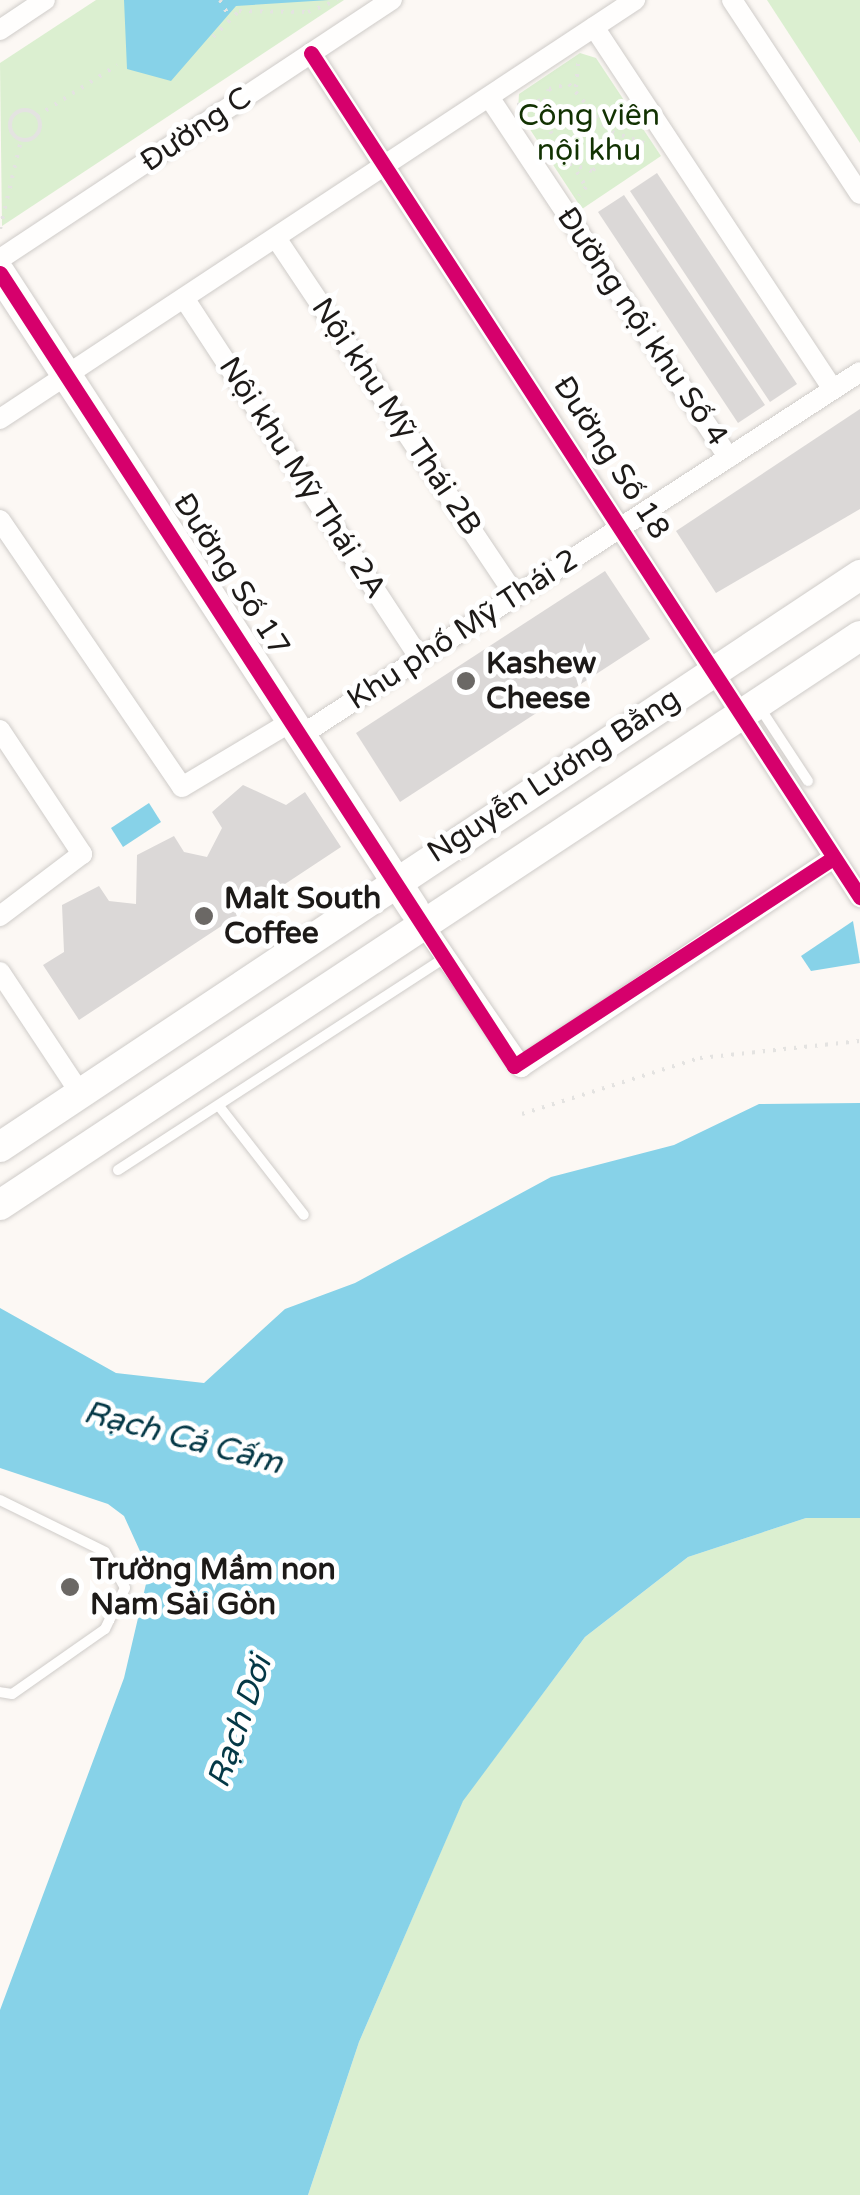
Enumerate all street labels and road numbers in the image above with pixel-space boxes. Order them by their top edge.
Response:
street label: Đường C [134,80,258,180]
street label: Đường nội khu Số 4 [549,201,735,453]
street label: Nội khu Mỹ Thái 2B [303,291,489,543]
street label: Nội khu Mỹ Thái 2A [211,351,393,605]
street label: Đường Số 18 [545,370,677,546]
street label: Đường Số 17 [165,487,297,663]
street label: Khu phố Mỹ Thái 2 [341,542,585,718]
street label: Nguyễn Lương Bằng [421,681,687,871]

